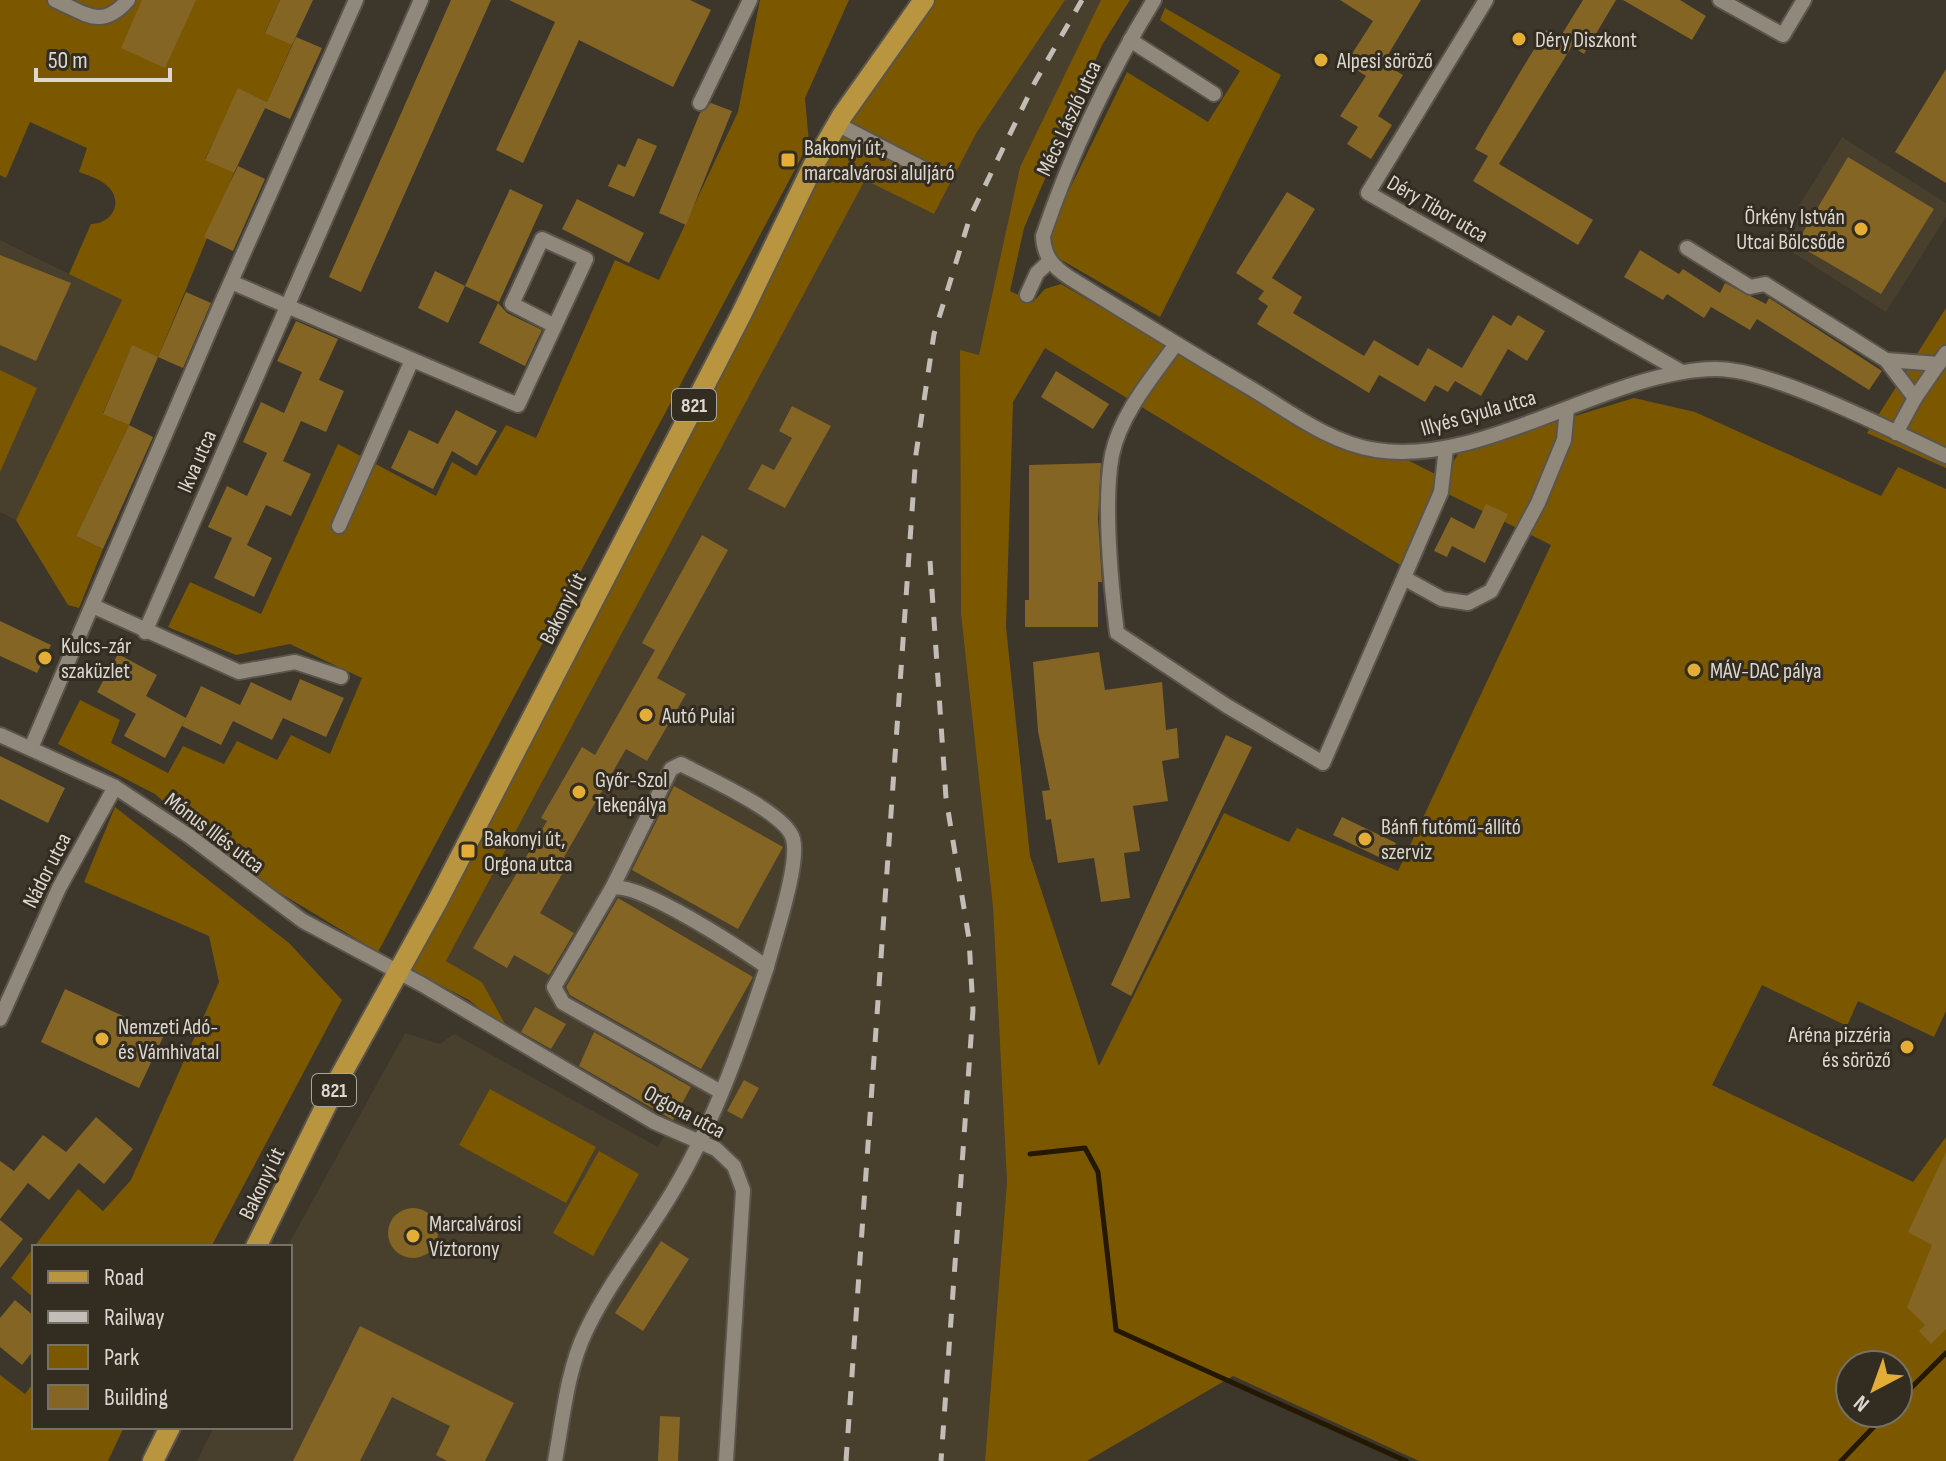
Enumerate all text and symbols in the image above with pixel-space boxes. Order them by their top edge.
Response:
place label: Déry Diszkont [1535,27,1637,54]
marker: Déry Diszkont [1510,30,1528,48]
scale bar [36,32,170,82]
text: 50 m [48,46,88,75]
place label: Alpesi söröző [1336,48,1433,75]
marker: Alpesi söröző [1312,51,1330,69]
street label: Mécs László utca [1031,57,1108,180]
place label: Bakonyi út, marcalvárosi aluljáró [804,135,955,187]
marker: Bakonyi út, marcalvárosi aluljáró [779,151,797,169]
street label: Déry Tibor utca [1382,170,1492,249]
place label: Örkény István Utcai Bölcsőde [1736,204,1845,256]
marker: Örkény István Utcai Bölcsőde [1852,220,1870,238]
street label: Illyés Gyula utca [1418,384,1539,443]
road number: 821 [672,389,716,421]
street label: Ikva utca [172,426,223,497]
street label: Bakonyi út [534,568,593,649]
place label: Kulcs-zár szaküzlet [61,633,131,685]
marker: Kulcs-zár szaküzlet [36,649,54,667]
place label: MÁV-DAC pálya [1710,658,1821,685]
marker: MÁV-DAC pálya [1685,661,1703,679]
place label: Autó Pulai [661,703,735,730]
marker: Autó Pulai [637,706,655,724]
place label: Győr-Szol Tekepálya [595,767,667,819]
marker: Győr-Szol Tekepálya [570,783,588,801]
street label: Mónus Illés utca [159,787,269,879]
place label: Bánfi futómű-állító szerviz [1381,814,1521,866]
place label: Bakonyi út, Orgona utca [484,826,572,878]
street label: Nádor utca [17,829,78,913]
marker: Bánfi futómű-állító szerviz [1356,830,1374,848]
marker: Bakonyi út, Orgona utca [459,842,477,860]
place label: Nemzeti Adó- és Vámhivatal [118,1014,219,1066]
place label: Aréna pizzéria és söröző [1788,1022,1891,1074]
marker: Nemzeti Adó- és Vámhivatal [93,1030,111,1048]
marker: Aréna pizzéria és söröző [1898,1038,1916,1056]
road number: 821 [312,1074,356,1106]
street label: Orgona utca [639,1080,730,1145]
street label: Bakonyi út [233,1143,291,1224]
place label: Marcalvárosi Víztorony [429,1211,521,1263]
marker: Marcalvárosi Víztorony [404,1227,422,1245]
legend [32,1245,292,1429]
text: Road [104,1263,144,1292]
text: Railway [104,1303,164,1332]
text: Park [104,1343,139,1372]
north arrow [1834,1349,1914,1429]
text: Building [104,1383,168,1412]
text: N [1849,1389,1875,1417]

